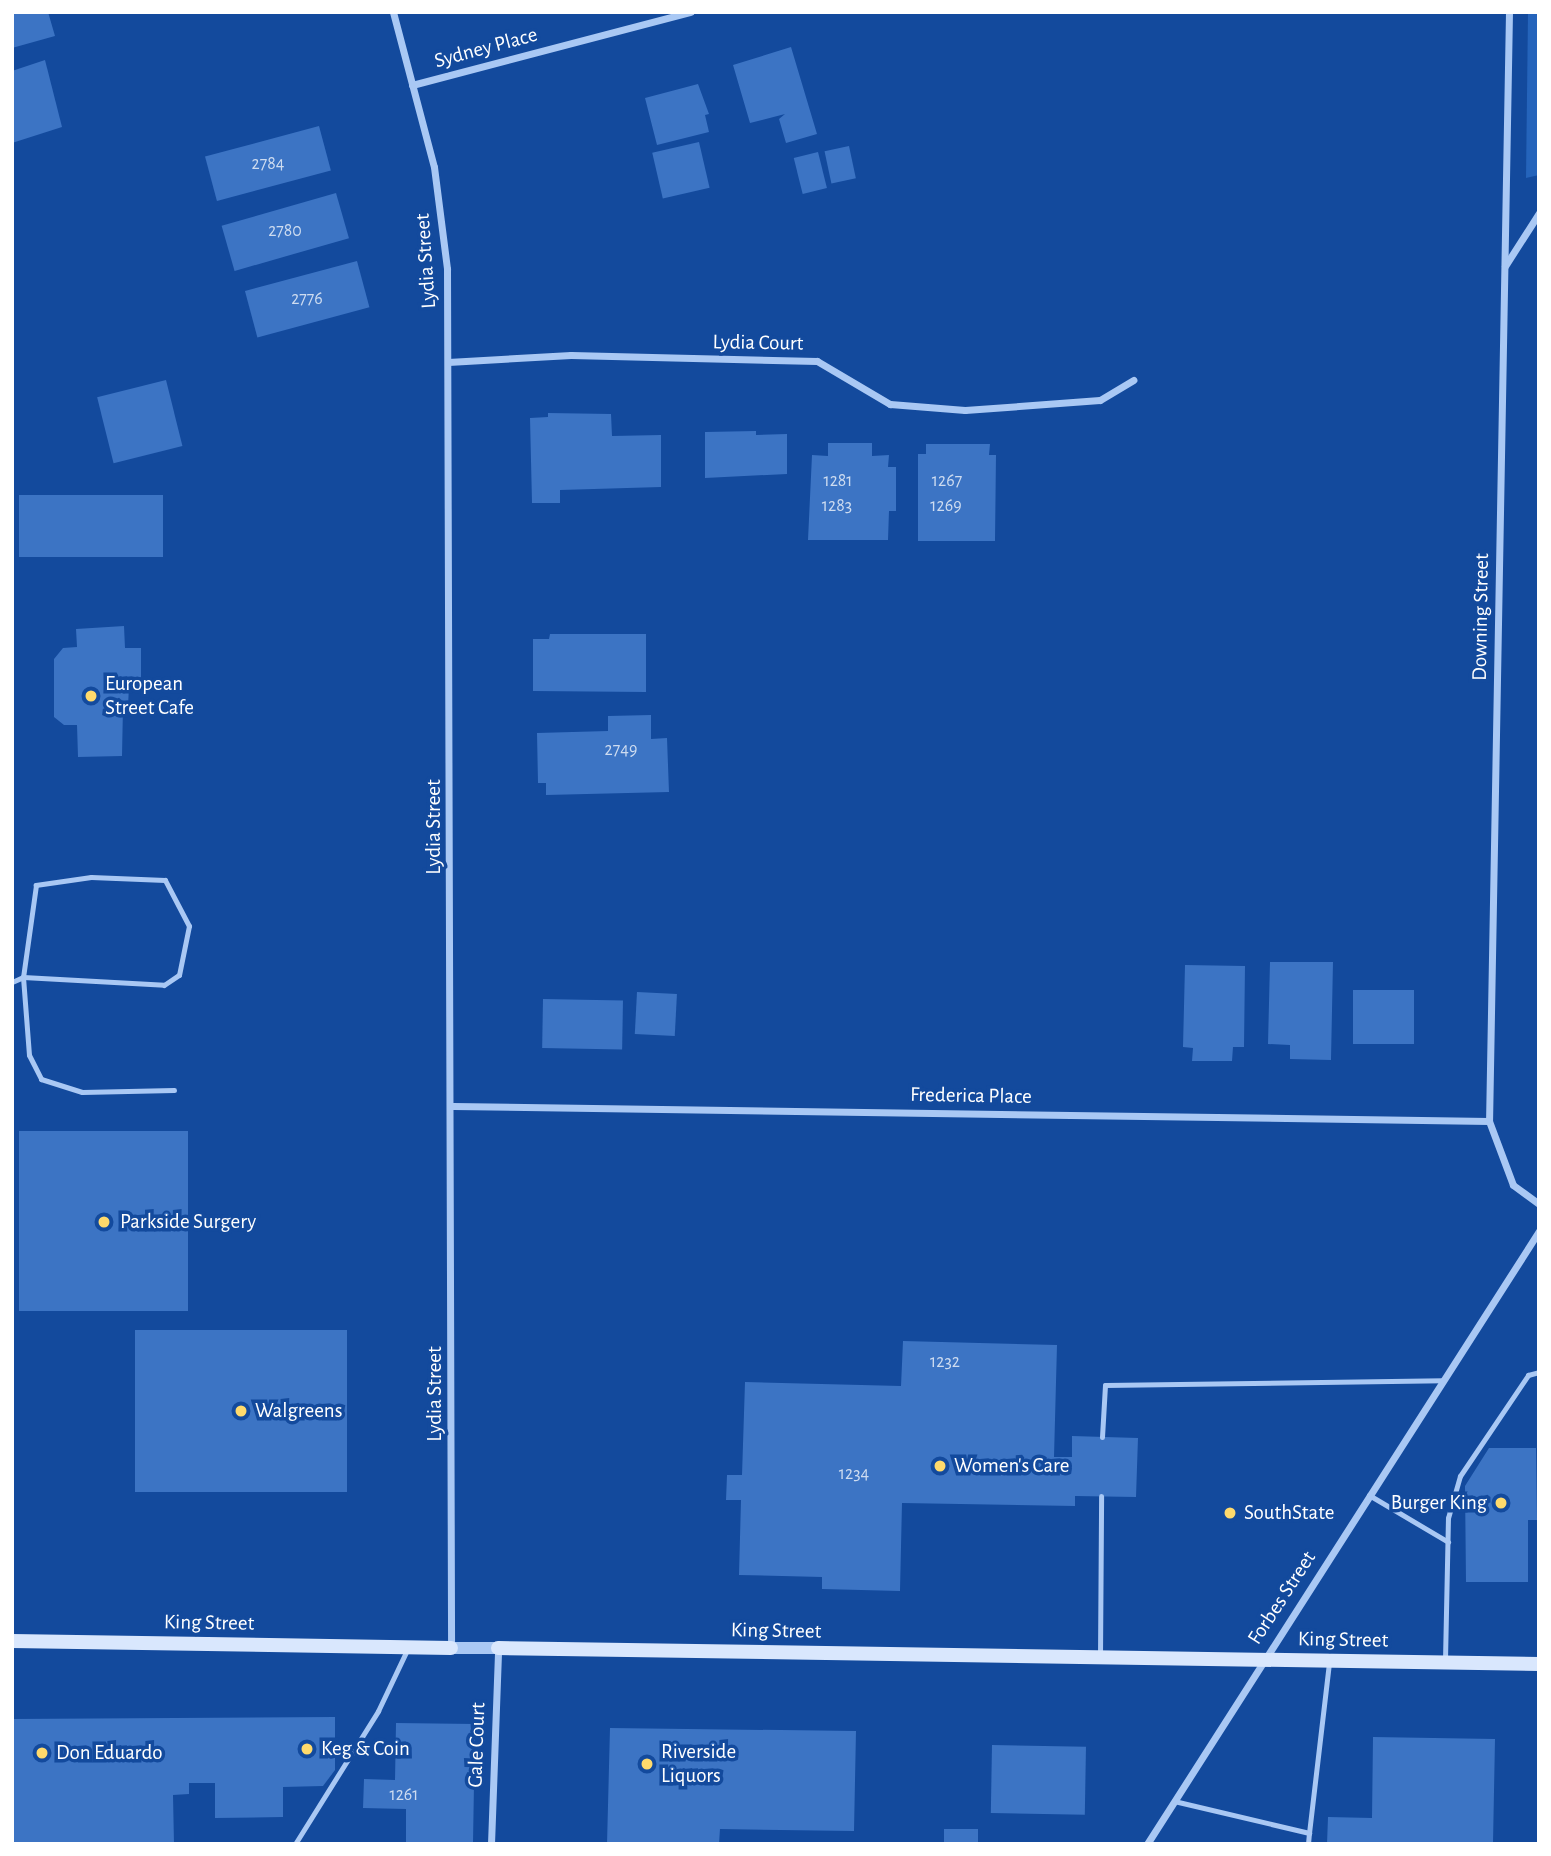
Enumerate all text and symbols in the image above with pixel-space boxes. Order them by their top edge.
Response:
street label: Sydney Place [432,22,540,74]
house number: 2784 [252,153,284,175]
street label: Lydia Street [410,213,442,309]
house number: 2780 [268,220,302,242]
house number: 2776 [291,288,323,310]
street label: Lydia Court [712,330,804,356]
house number: 1281 [823,470,853,492]
house number: 1267 [932,470,962,492]
house number: 1283 [822,495,852,517]
house number: 1269 [930,495,962,517]
street label: Downing Street [1467,553,1495,681]
place label: European Street Cafe [105,671,194,721]
marker: European Street Cafe [83,688,99,704]
house number: 2749 [605,739,637,761]
street label: Lydia Street [421,779,447,875]
street label: Frederica Place [910,1082,1032,1110]
place label: Parkside Surgery [120,1209,256,1235]
marker: Parkside Surgery [94,1212,114,1232]
street label: Lydia Street [422,1346,448,1442]
house number: 1232 [930,1351,960,1373]
place label: Walgreens [255,1398,342,1424]
marker: Walgreens [233,1403,249,1419]
place label: Women's Care [954,1453,1069,1479]
marker: Women's Care [932,1458,948,1474]
house number: 1234 [839,1463,869,1485]
place label: Burger King [1391,1490,1487,1516]
marker: Burger King [1493,1495,1509,1511]
place label: SouthState [1244,1500,1334,1526]
marker: SouthState [1222,1505,1238,1521]
street label: Forbes Street [1242,1547,1322,1649]
street label: King Street [164,1610,254,1636]
street label: King Street [731,1618,821,1644]
street label: King Street [1298,1627,1388,1653]
street label: Gale Court [463,1702,491,1788]
place label: Keg & Coin [321,1736,410,1762]
place label: Riverside Liquors [661,1739,736,1789]
place label: Don Eduardo [56,1740,163,1766]
marker: Keg & Coin [299,1741,315,1757]
marker: Don Eduardo [34,1745,50,1761]
marker: Riverside Liquors [639,1756,655,1772]
house number: 1261 [389,1784,419,1806]

